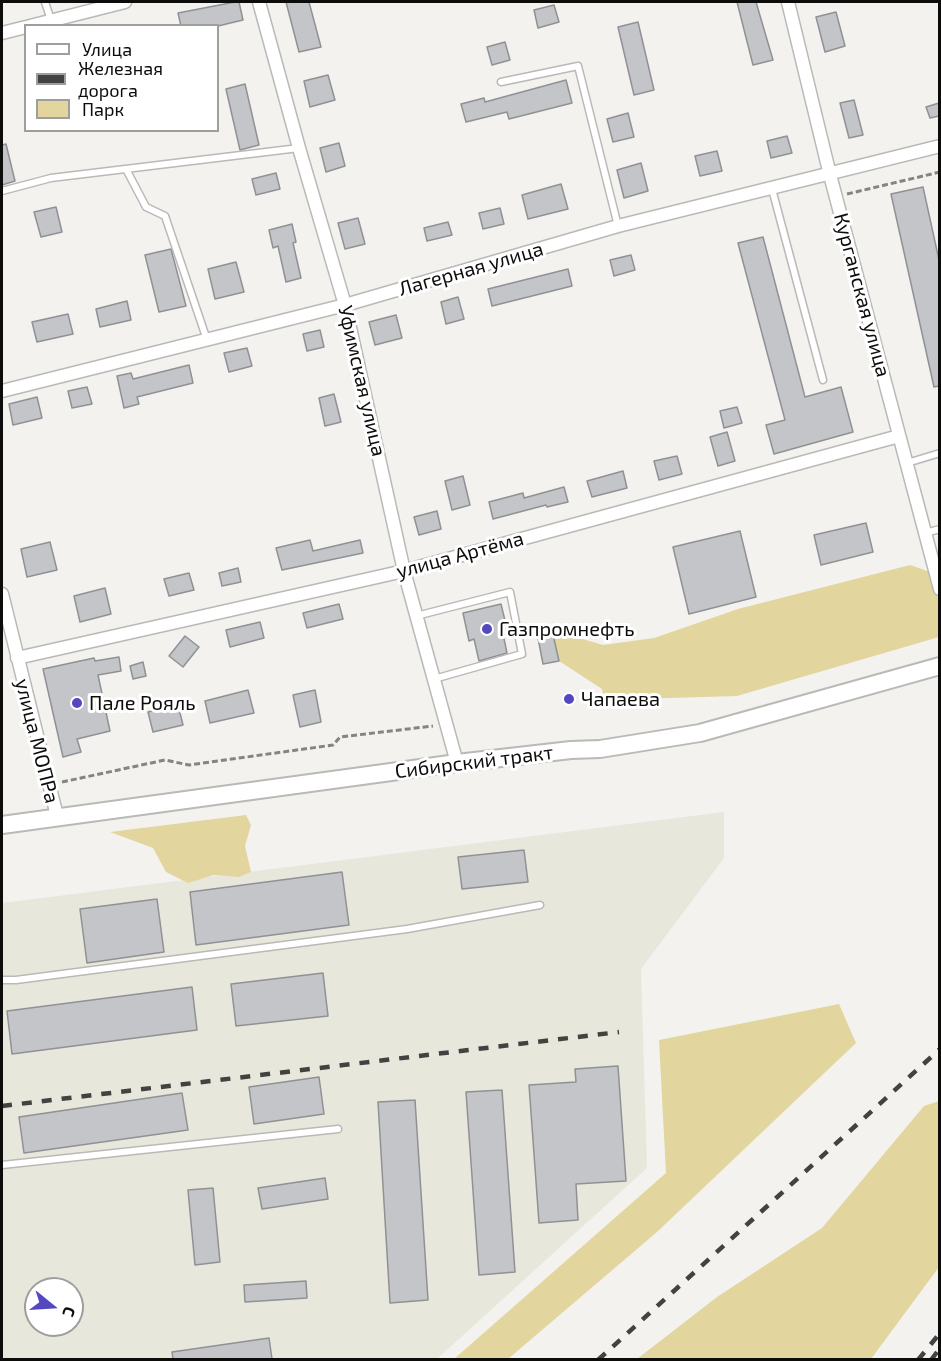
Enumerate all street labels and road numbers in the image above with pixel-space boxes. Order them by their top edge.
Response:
street label: Курганская улица [829,210,895,380]
street label: Лагерная улица [396,237,546,301]
street label: Уфимская улица [333,303,391,459]
street label: улица Артёма [394,526,526,584]
street label: улица МОПРа [10,676,64,806]
street label: Сибирский тракт [393,740,555,784]

